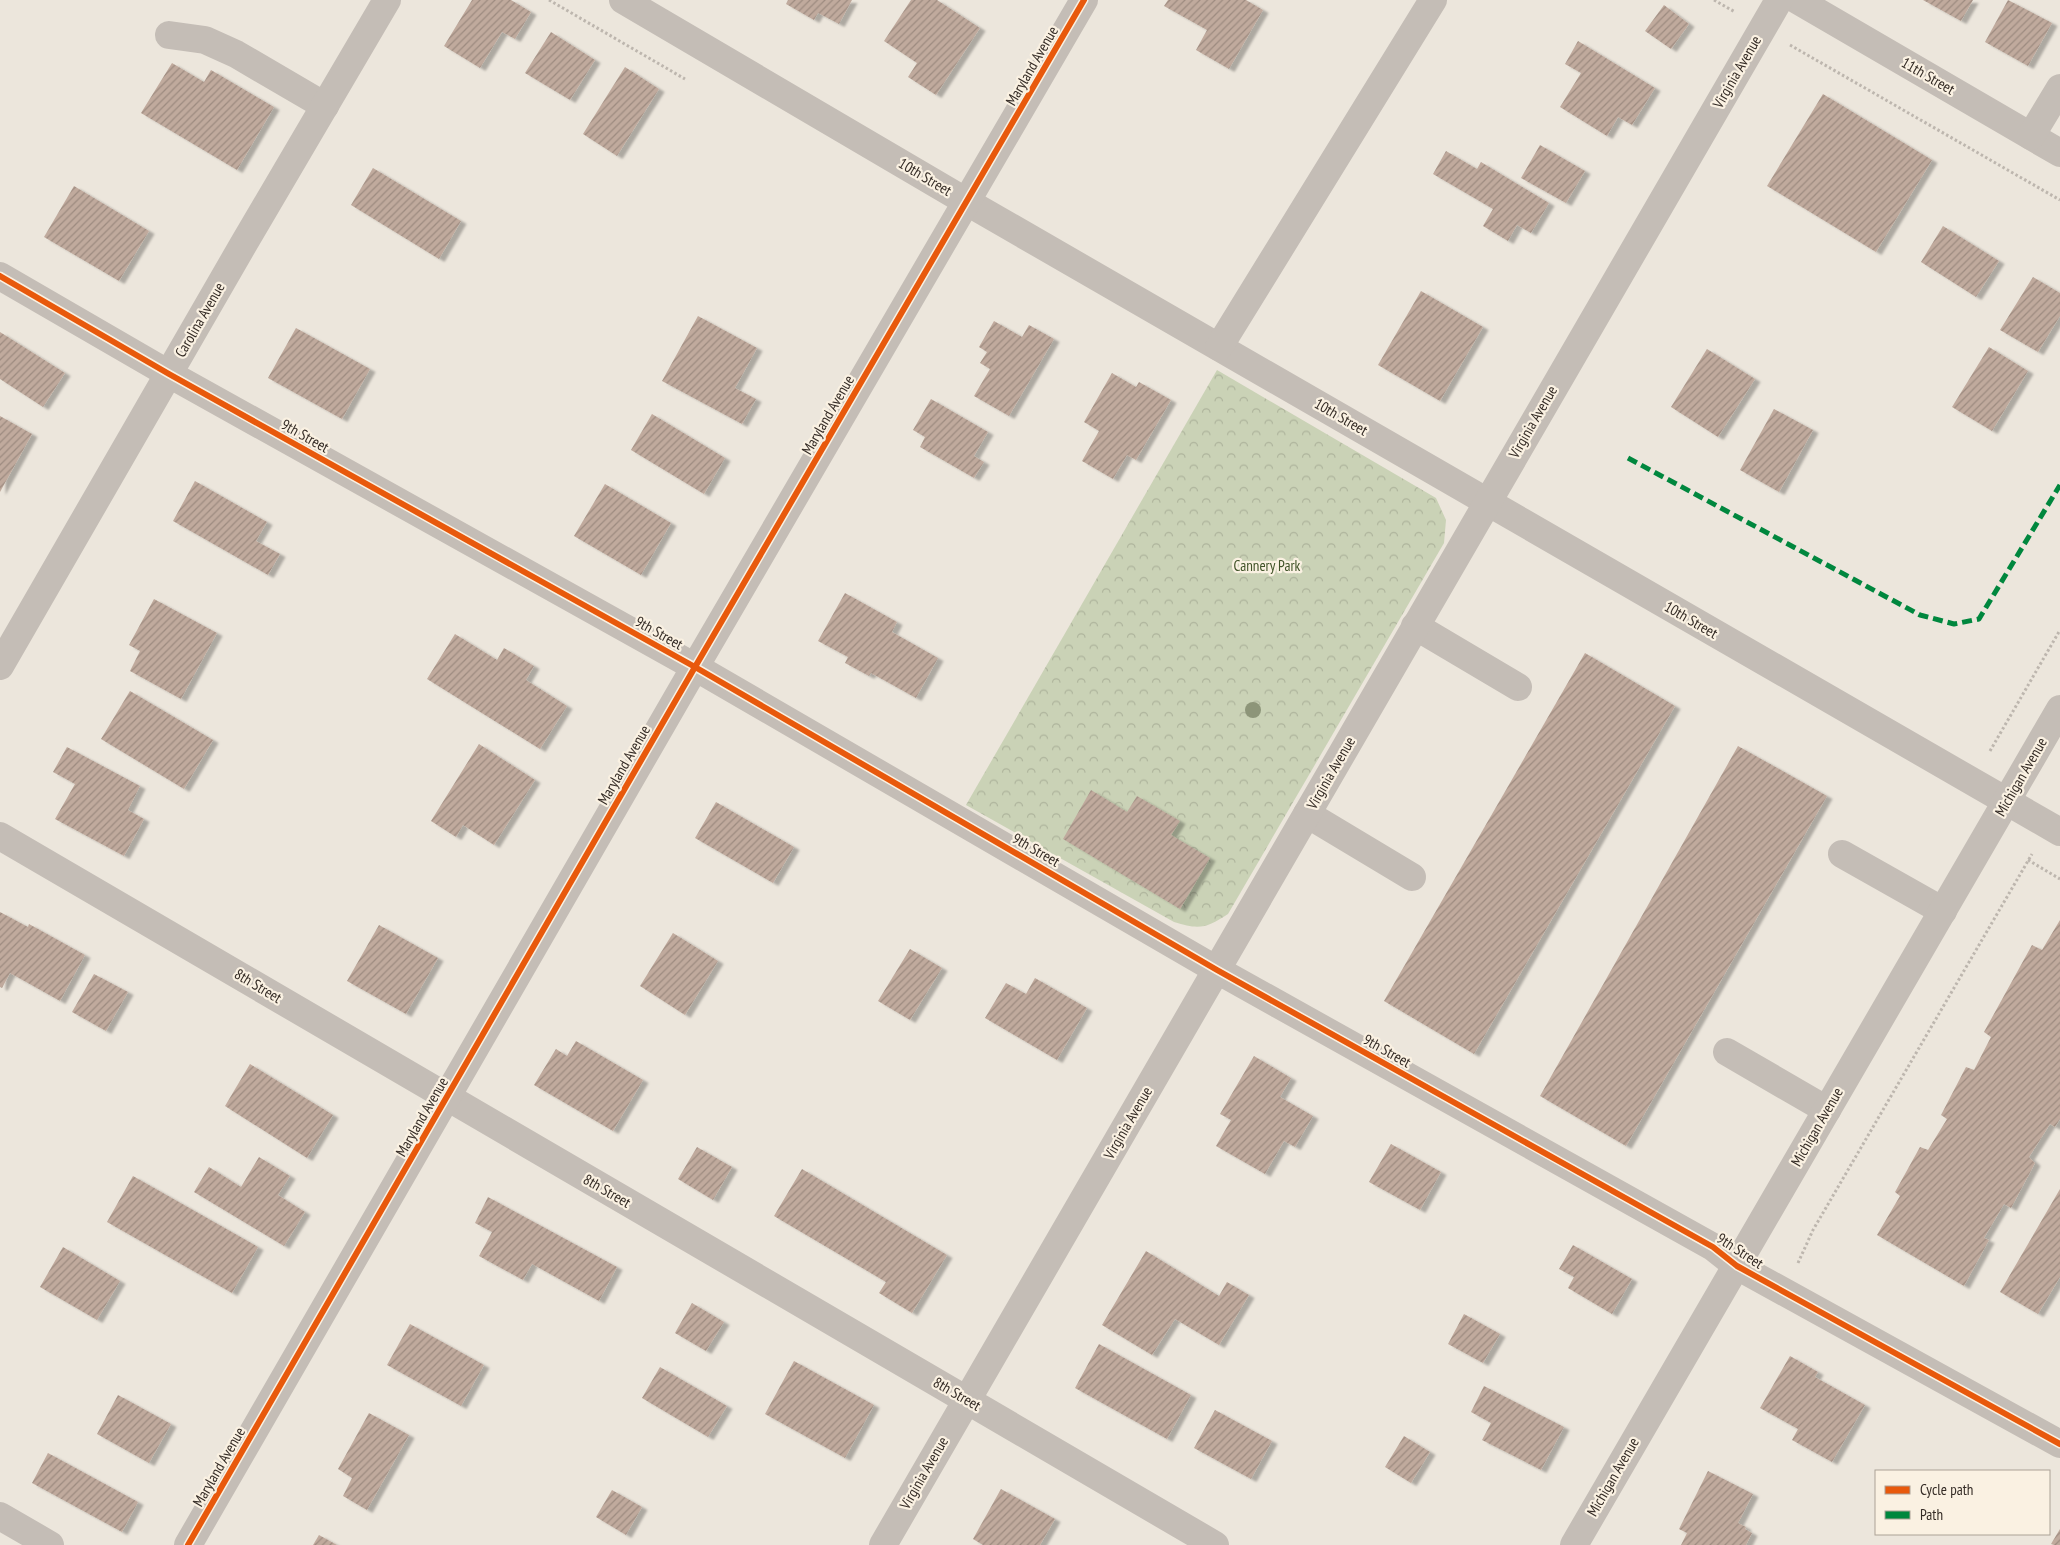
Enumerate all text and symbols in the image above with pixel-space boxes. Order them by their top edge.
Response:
street label: Maryland Avenue [1001,23,1062,109]
street label: Virginia Avenue [1708,32,1765,112]
street label: 11th Street [1898,53,1958,98]
street label: 10th Street [895,153,955,200]
street label: Carolina Avenue [171,279,229,361]
street label: Maryland Avenue [797,372,858,458]
street label: Virginia Avenue [1504,382,1561,462]
street label: 10th Street [1311,394,1371,439]
street label: 9th Street [278,415,332,456]
park label: Cannery Park [1234,556,1301,575]
street label: 10th Street [1661,597,1721,642]
street label: 9th Street [632,612,686,653]
street label: Maryland Avenue [593,722,654,808]
street label: Virginia Avenue [1302,733,1359,813]
street label: Michigan Avenue [1990,734,2051,820]
street label: 9th Street [1009,828,1063,871]
street label: 8th Street [231,964,285,1007]
street label: 9th Street [1360,1030,1414,1071]
street label: Maryland Avenue [391,1074,452,1160]
street label: Virginia Avenue [1099,1083,1156,1163]
street label: Michigan Avenue [1786,1084,1847,1170]
street label: 8th Street [580,1169,634,1212]
street label: 9th Street [1713,1229,1767,1273]
street label: 8th Street [930,1372,984,1415]
street label: Maryland Avenue [188,1424,249,1510]
street label: Virginia Avenue [895,1433,952,1513]
street label: Michigan Avenue [1582,1434,1643,1520]
legend [1875,1470,2050,1535]
text: Cycle path [1920,1480,1973,1499]
text: Path [1920,1505,1943,1524]

